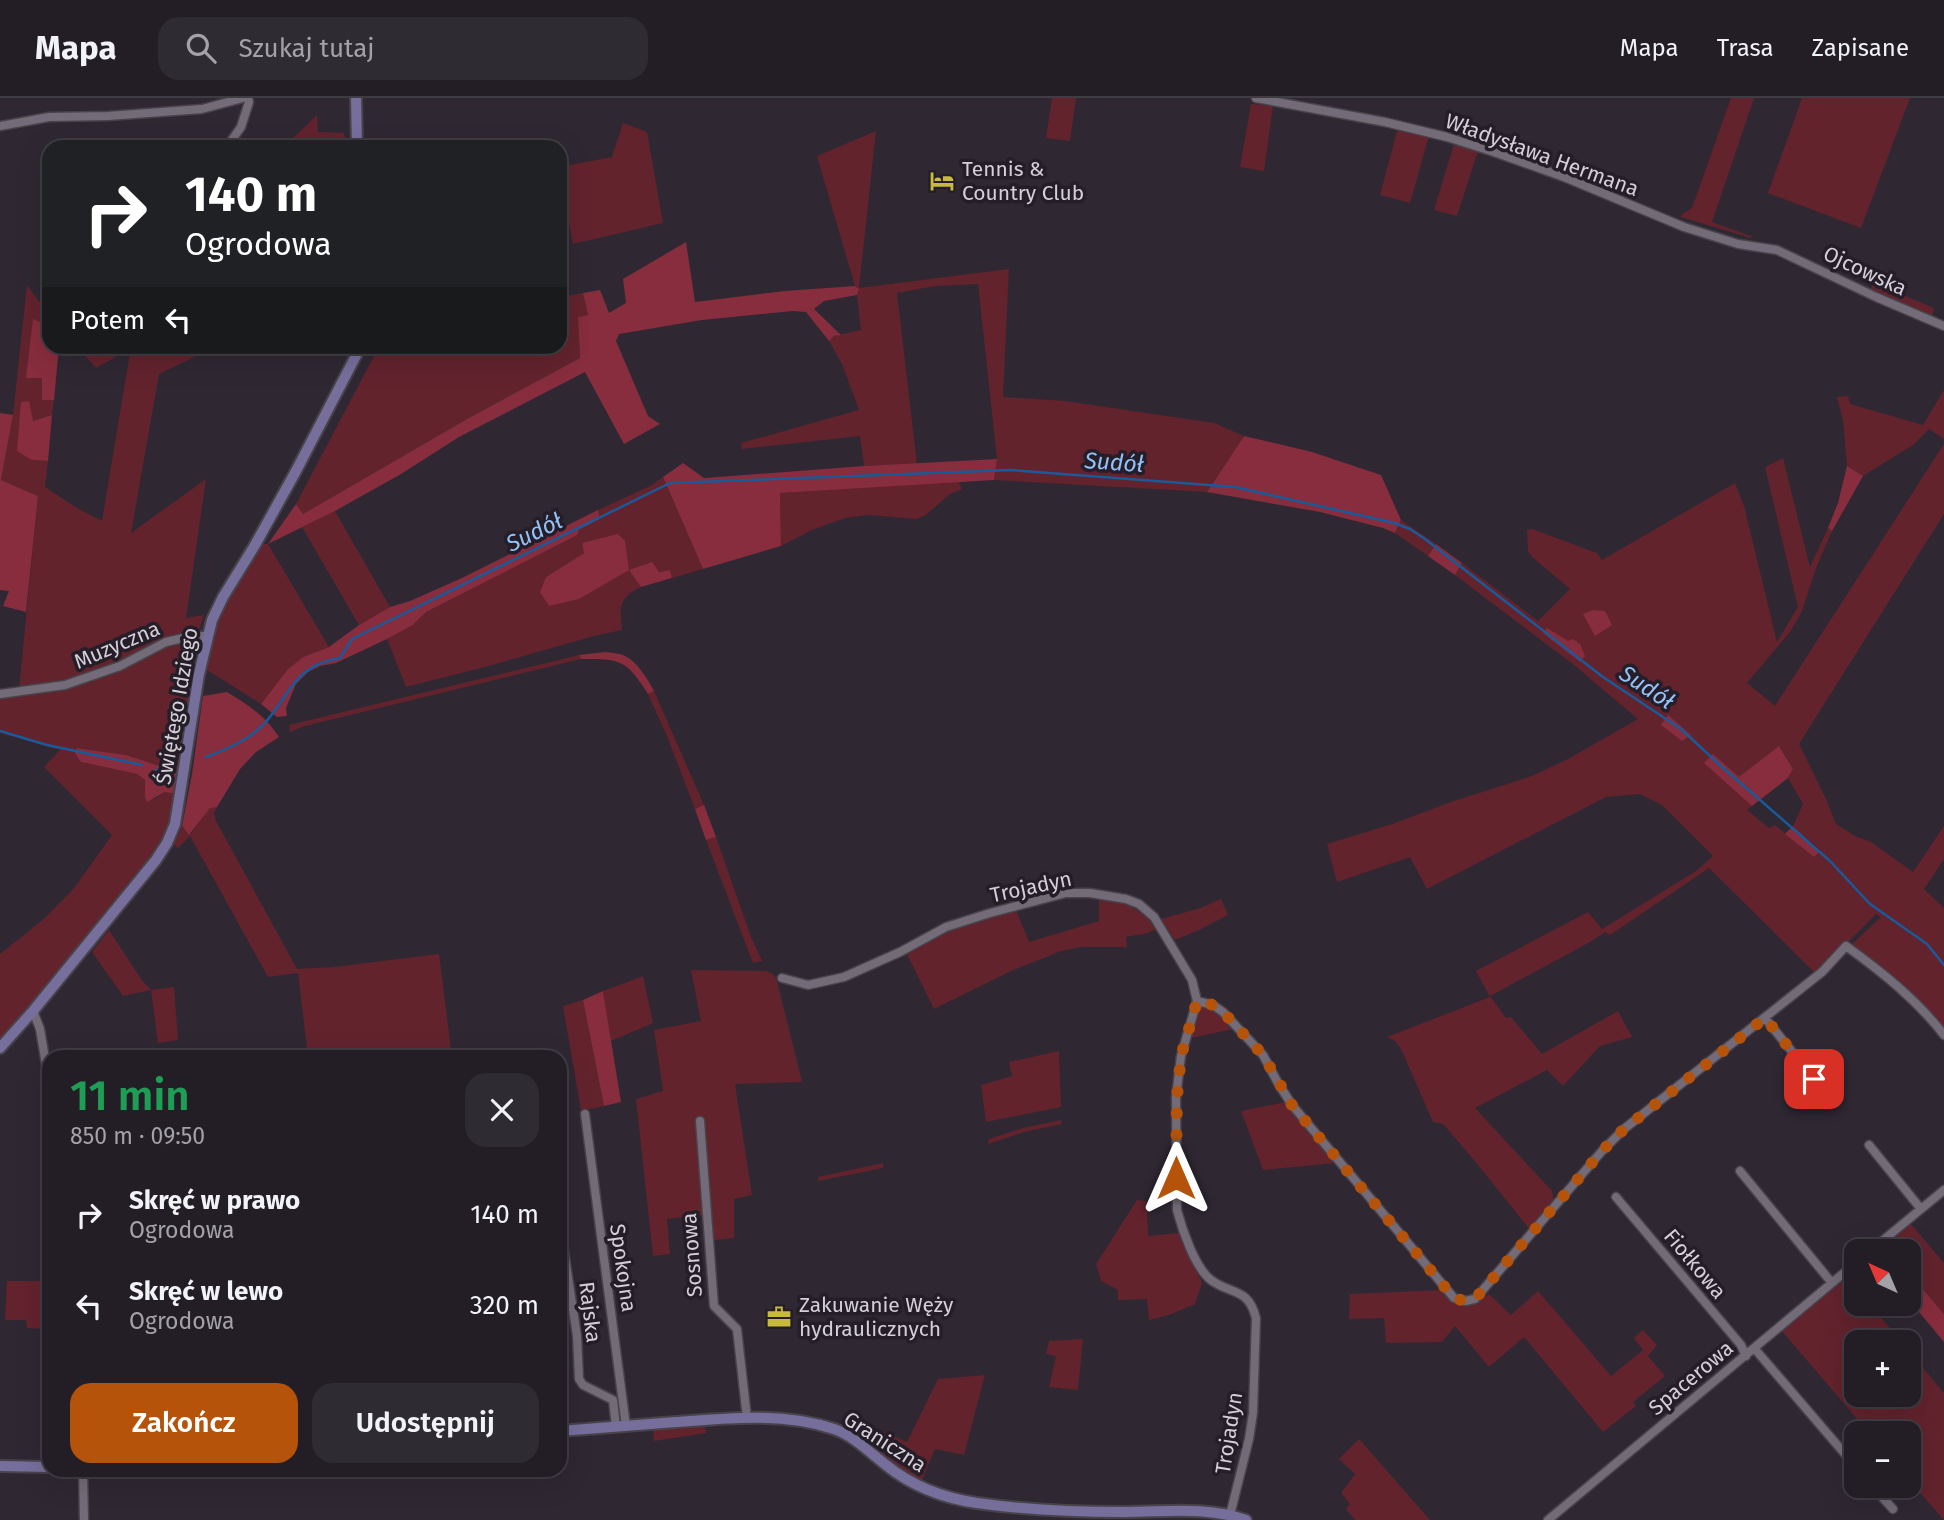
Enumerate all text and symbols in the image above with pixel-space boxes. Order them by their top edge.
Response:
search box [158,17,648,80]
text: Mapa [35,28,116,68]
icon: search [182,29,220,67]
text: Szukaj tutaj [238,33,375,64]
text: Mapa [1620,34,1679,62]
text: Trasa [1717,34,1774,62]
text: Zapisane [1812,34,1909,62]
street label: Władysława Hermana [1442,108,1642,202]
place label: Tennis & Country Club [962,156,1084,206]
text: 140 m [185,165,317,224]
hotel icon: Tennis & Country Club [928,167,956,195]
icon: right [70,168,161,259]
text: Ogrodowa [185,225,332,263]
street label: Ojcowska [1819,240,1911,302]
icon: left [159,301,197,339]
text: Potem [70,305,145,336]
water label: Sudół [1082,446,1146,478]
water label: Sudół [500,506,568,558]
street label: Muzyczna [70,615,164,675]
street label: Świętego Idziego [150,625,204,787]
water label: Sudół [1614,659,1680,716]
street label: Trojadyn [988,866,1074,908]
pin [1784,1049,1844,1109]
icon: arrive [1795,1060,1833,1098]
text: 11 min [70,1071,190,1121]
button: close [465,1073,539,1147]
text: 850 m · 09:50 [70,1122,205,1150]
position arrow [1139,1141,1213,1215]
text: Skręć w prawo [129,1185,300,1216]
icon: right [70,1196,108,1234]
text: 140 m [470,1199,539,1230]
street label: Sosnowa [676,1212,708,1298]
text: Ogrodowa [129,1216,234,1244]
street label: Spokojna [604,1222,642,1314]
street label: Fiołkowa [1658,1224,1732,1304]
north arrow [1844,1239,1922,1316]
map controls [1844,1239,1921,1498]
text: Skręć w lewo [129,1276,283,1307]
street label: Rajska [573,1280,607,1344]
icon: left [70,1287,108,1325]
text: 320 m [470,1290,539,1321]
place label: Zakuwanie Węży hydraulicznych [799,1292,954,1342]
office icon: Zakuwanie Węży hydraulicznych [765,1303,793,1331]
text: Ogrodowa [129,1307,234,1335]
button: + [1844,1330,1921,1407]
street label: Spacerowa [1644,1335,1738,1421]
button: Zakończ [70,1383,298,1463]
button: Udostępnij [312,1383,539,1463]
street label: Trojadyn [1210,1390,1248,1476]
street label: Graniczna [839,1406,931,1478]
button: − [1844,1421,1921,1498]

